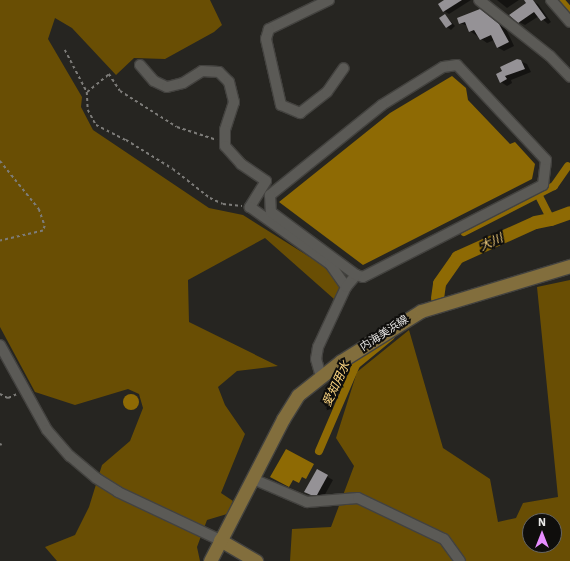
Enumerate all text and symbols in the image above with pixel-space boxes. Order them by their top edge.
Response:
water label: 大川 [477,231,505,253]
street label: 内海美浜線 [357,312,411,354]
water label: 愛知用水 [319,359,353,409]
north arrow [522,513,562,553]
text: N [538,515,546,529]

